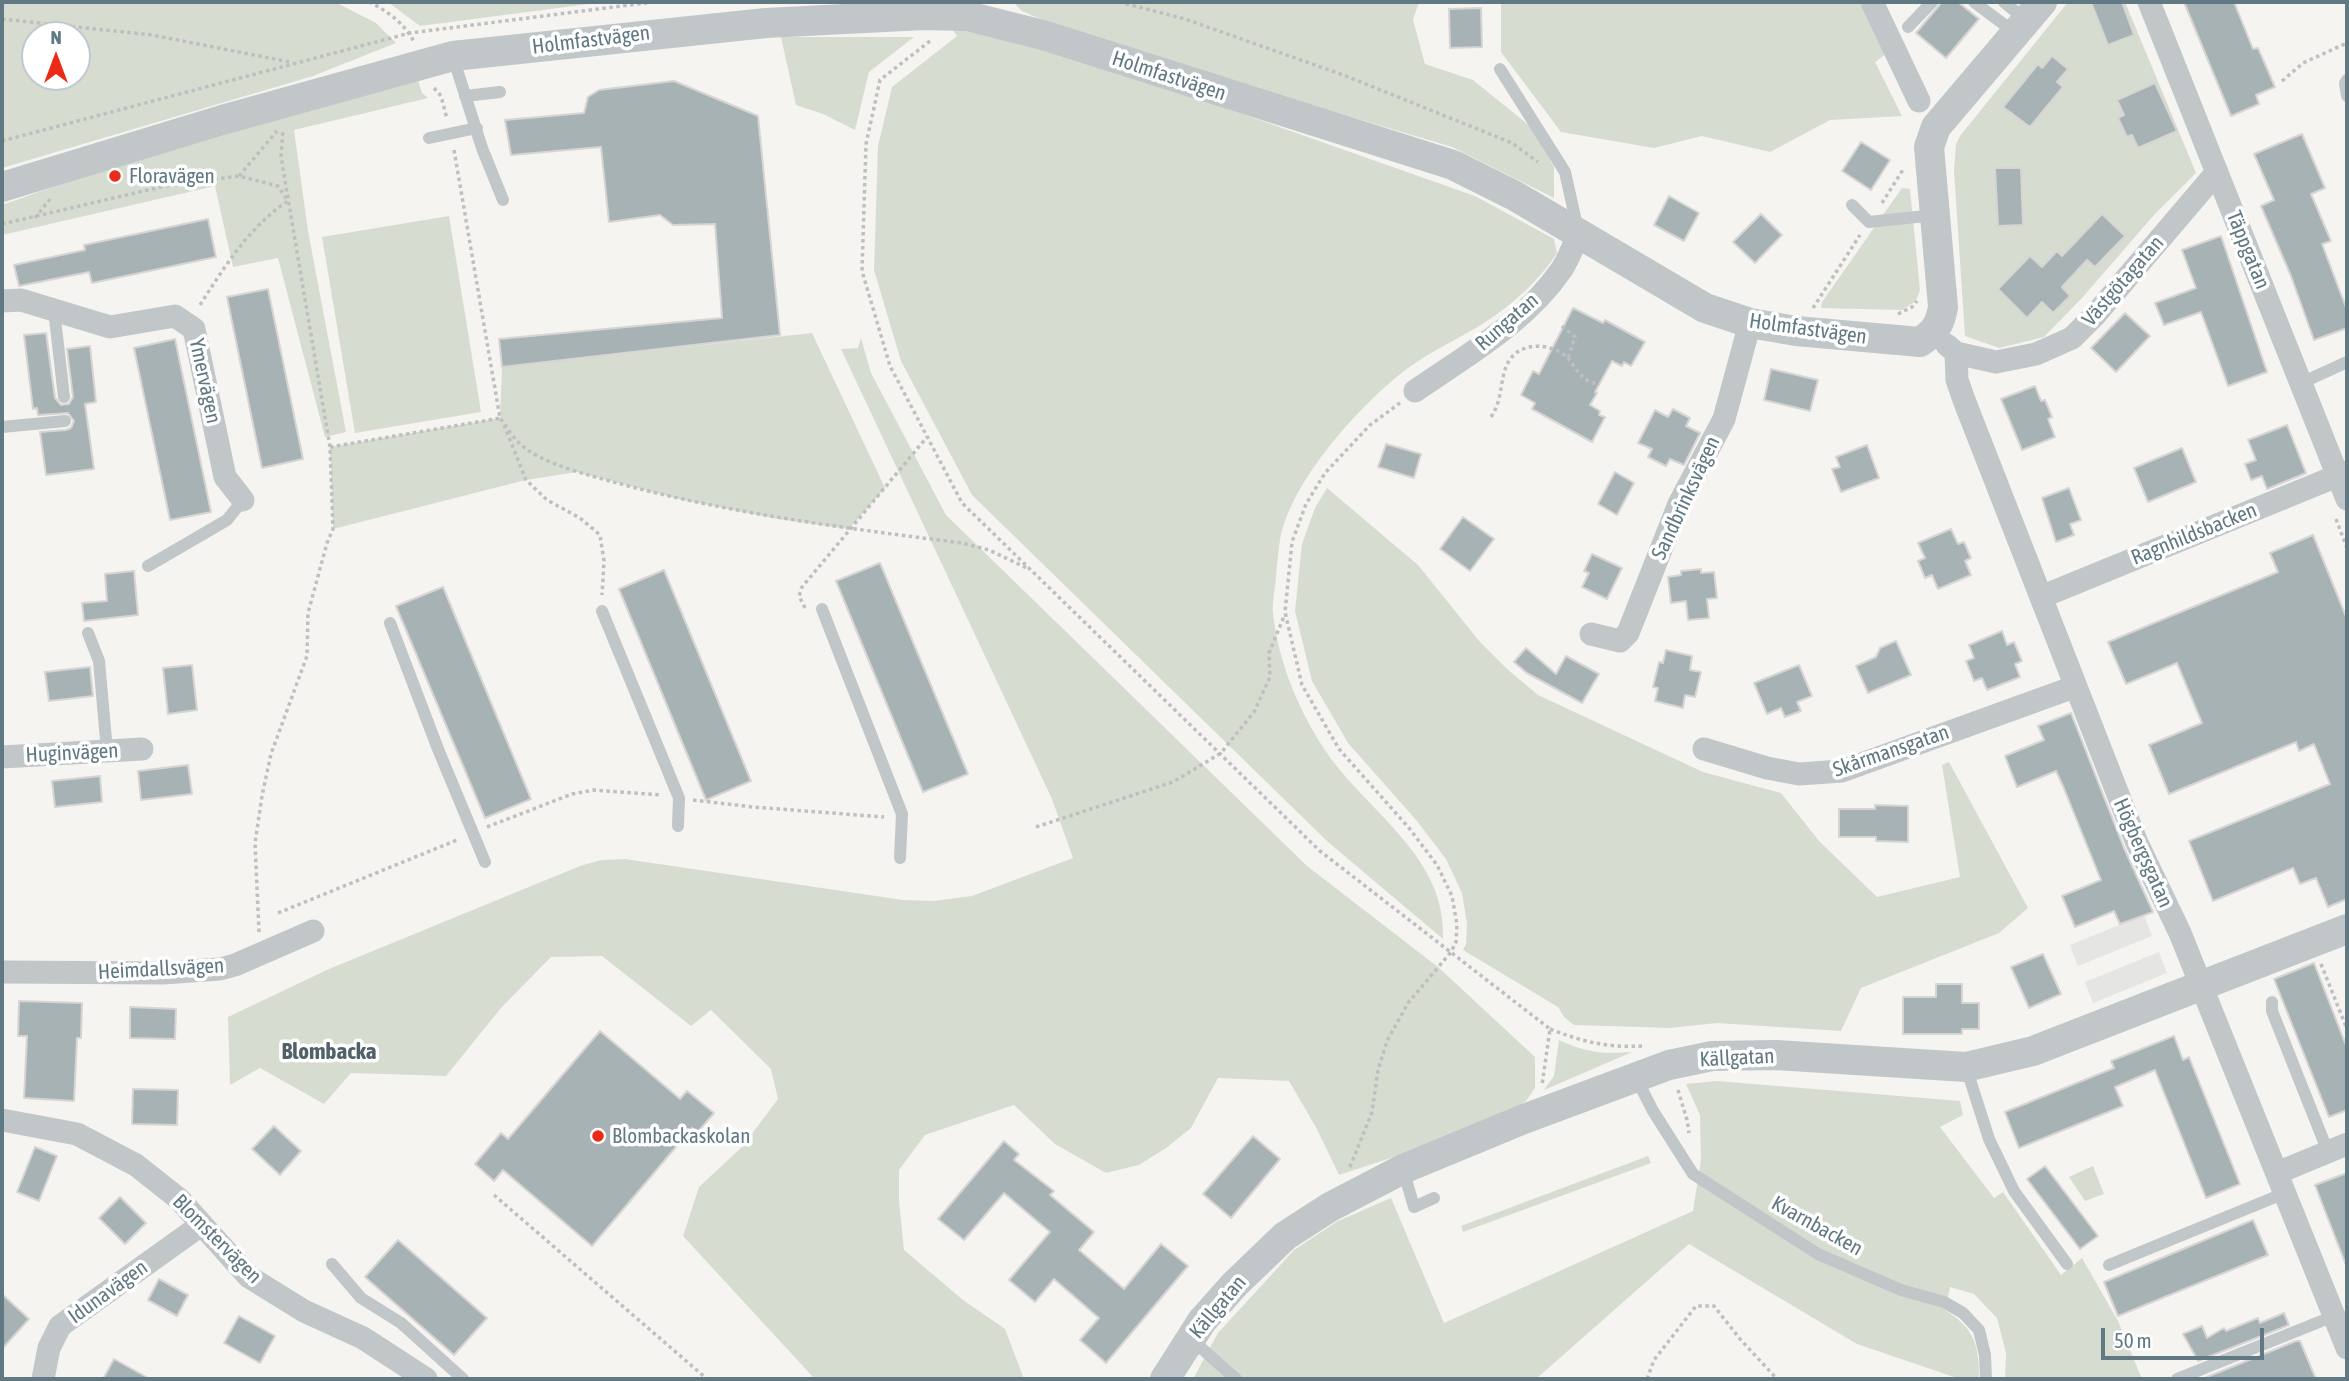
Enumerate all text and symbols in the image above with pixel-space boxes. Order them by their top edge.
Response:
street label: Holmfastvägen [531,20,651,60]
north arrow [21,21,91,91]
text: N [50,26,62,48]
street label: Holmfastvägen [1109,46,1229,106]
place label: Floravägen [129,163,215,189]
marker: Floravägen [107,168,123,184]
street label: Täppgatan [2221,207,2275,293]
street label: Västgötagatan [2077,231,2169,331]
street label: Rungatan [1470,288,1544,356]
street label: Holmfastvägen [1748,308,1868,350]
street label: Ymervägen [184,336,226,426]
street label: Sandbrinksvägen [1646,432,1726,564]
street label: Ragnhildsbacken [2128,497,2260,571]
street label: Skårmansgatan [1830,719,1952,783]
street label: Huginvägen [25,738,119,768]
street label: Högbergsgatan [2108,794,2178,912]
street label: Heimdallsvägen [97,953,225,985]
district label: Blombacka [281,1038,377,1066]
street label: Källgatan [1699,1043,1775,1073]
place label: Blombackaskolan [612,1123,750,1149]
marker: Blombackaskolan [590,1128,606,1144]
street label: Blomstervägen [167,1189,267,1289]
street label: Kvarnbacken [1767,1191,1867,1261]
street label: Idunavägen [63,1255,153,1329]
street label: Källgatan [1184,1270,1252,1344]
scale bar [2104,1314,2267,1358]
text: 50 m [2114,1328,2152,1352]

